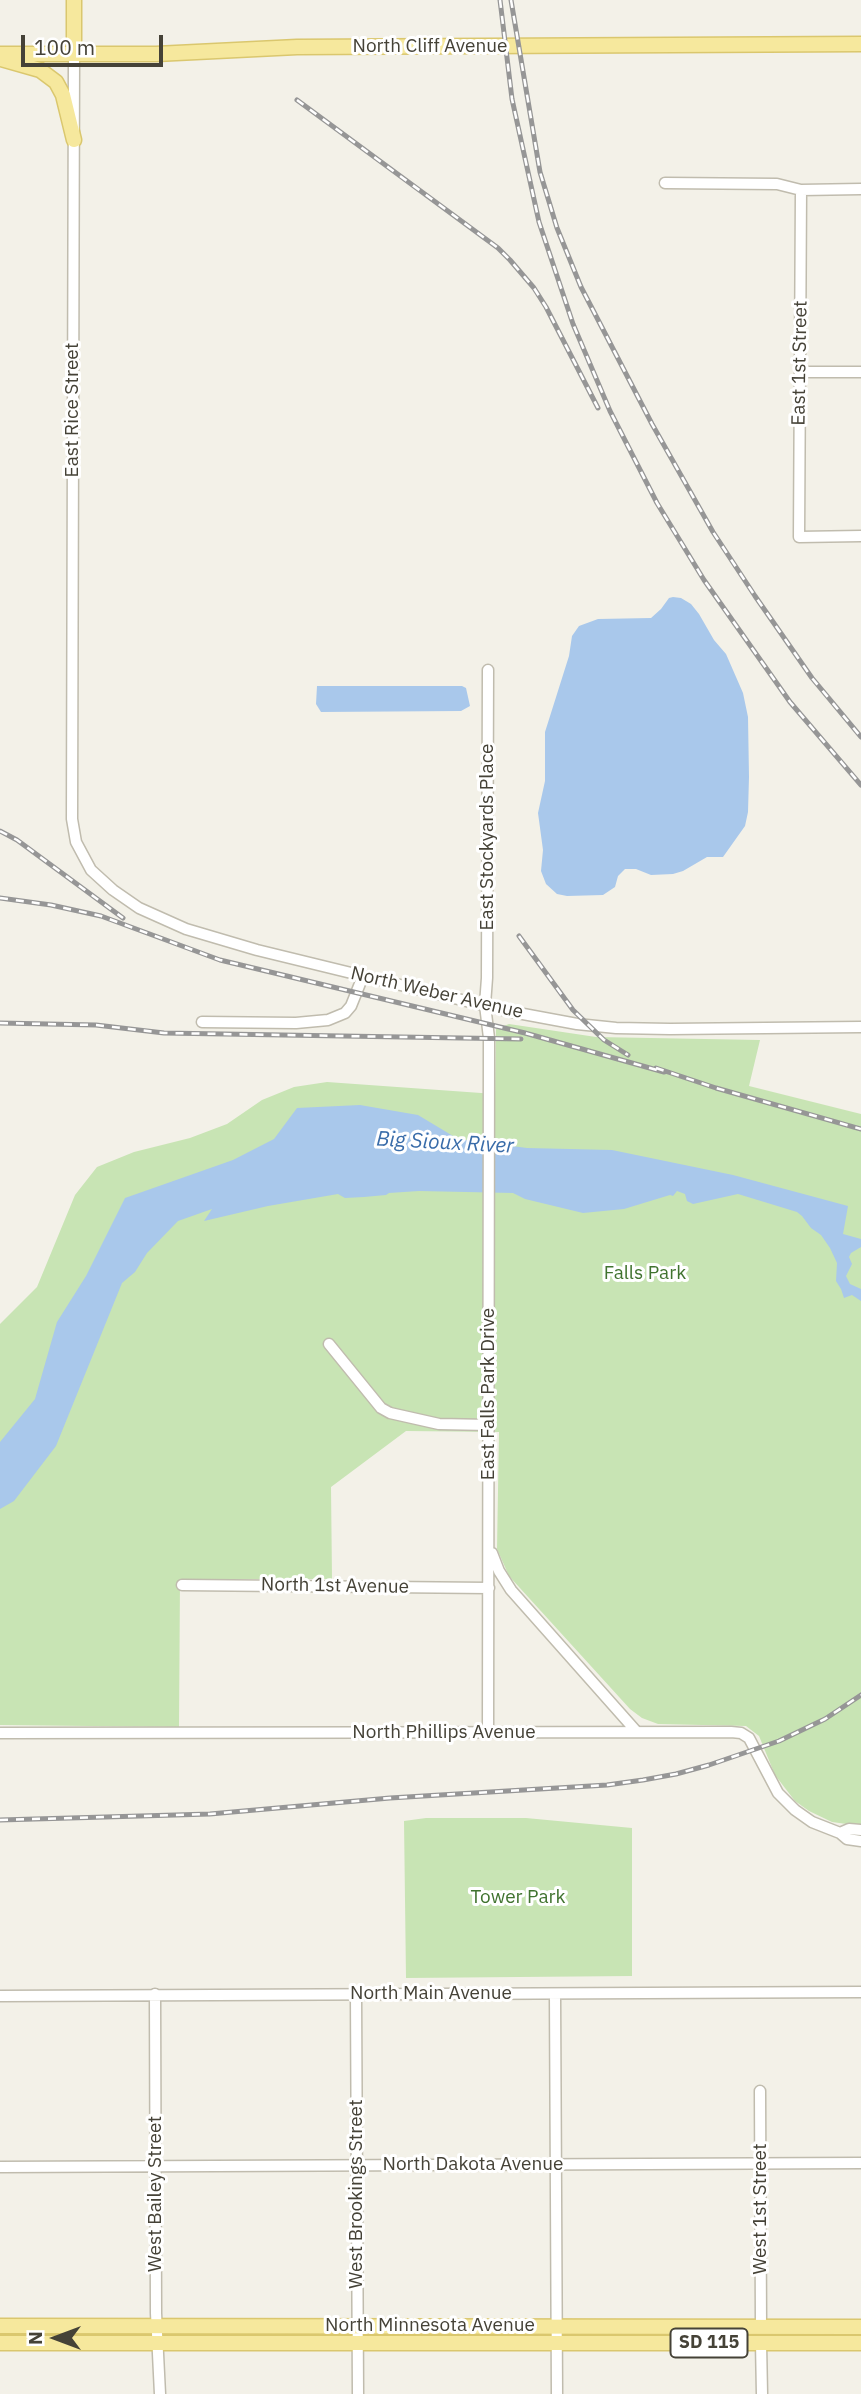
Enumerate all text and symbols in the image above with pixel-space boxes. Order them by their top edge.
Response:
scale bar [24,21,166,65]
text: 100 m [34,33,95,61]
street label: North Cliff Avenue [352,36,508,58]
street label: East 1st Street [788,300,812,426]
street label: East Rice Street [62,343,84,477]
street label: East Stockyards Place [477,743,499,931]
street label: North Weber Avenue [348,962,526,1024]
water label: Big Sioux River [376,1127,514,1159]
park label: Falls Park [604,1263,686,1285]
street label: East Falls Park Drive [478,1308,500,1480]
street label: North 1st Avenue [261,1573,409,1599]
street label: North Phillips Avenue [352,1722,536,1744]
park label: Tower Park [470,1887,566,1909]
street label: North Main Avenue [350,1983,512,2005]
street label: West Brookings Street [346,2099,368,2289]
street label: West Bailey Street [145,2116,167,2272]
street label: West 1st Street [750,2143,772,2275]
street label: North Dakota Avenue [382,2154,564,2176]
north arrow [21,2303,91,2373]
street label: North Minnesota Avenue [325,2315,535,2337]
road number: SD 115 [670,2328,748,2358]
text: N [23,2331,47,2345]

